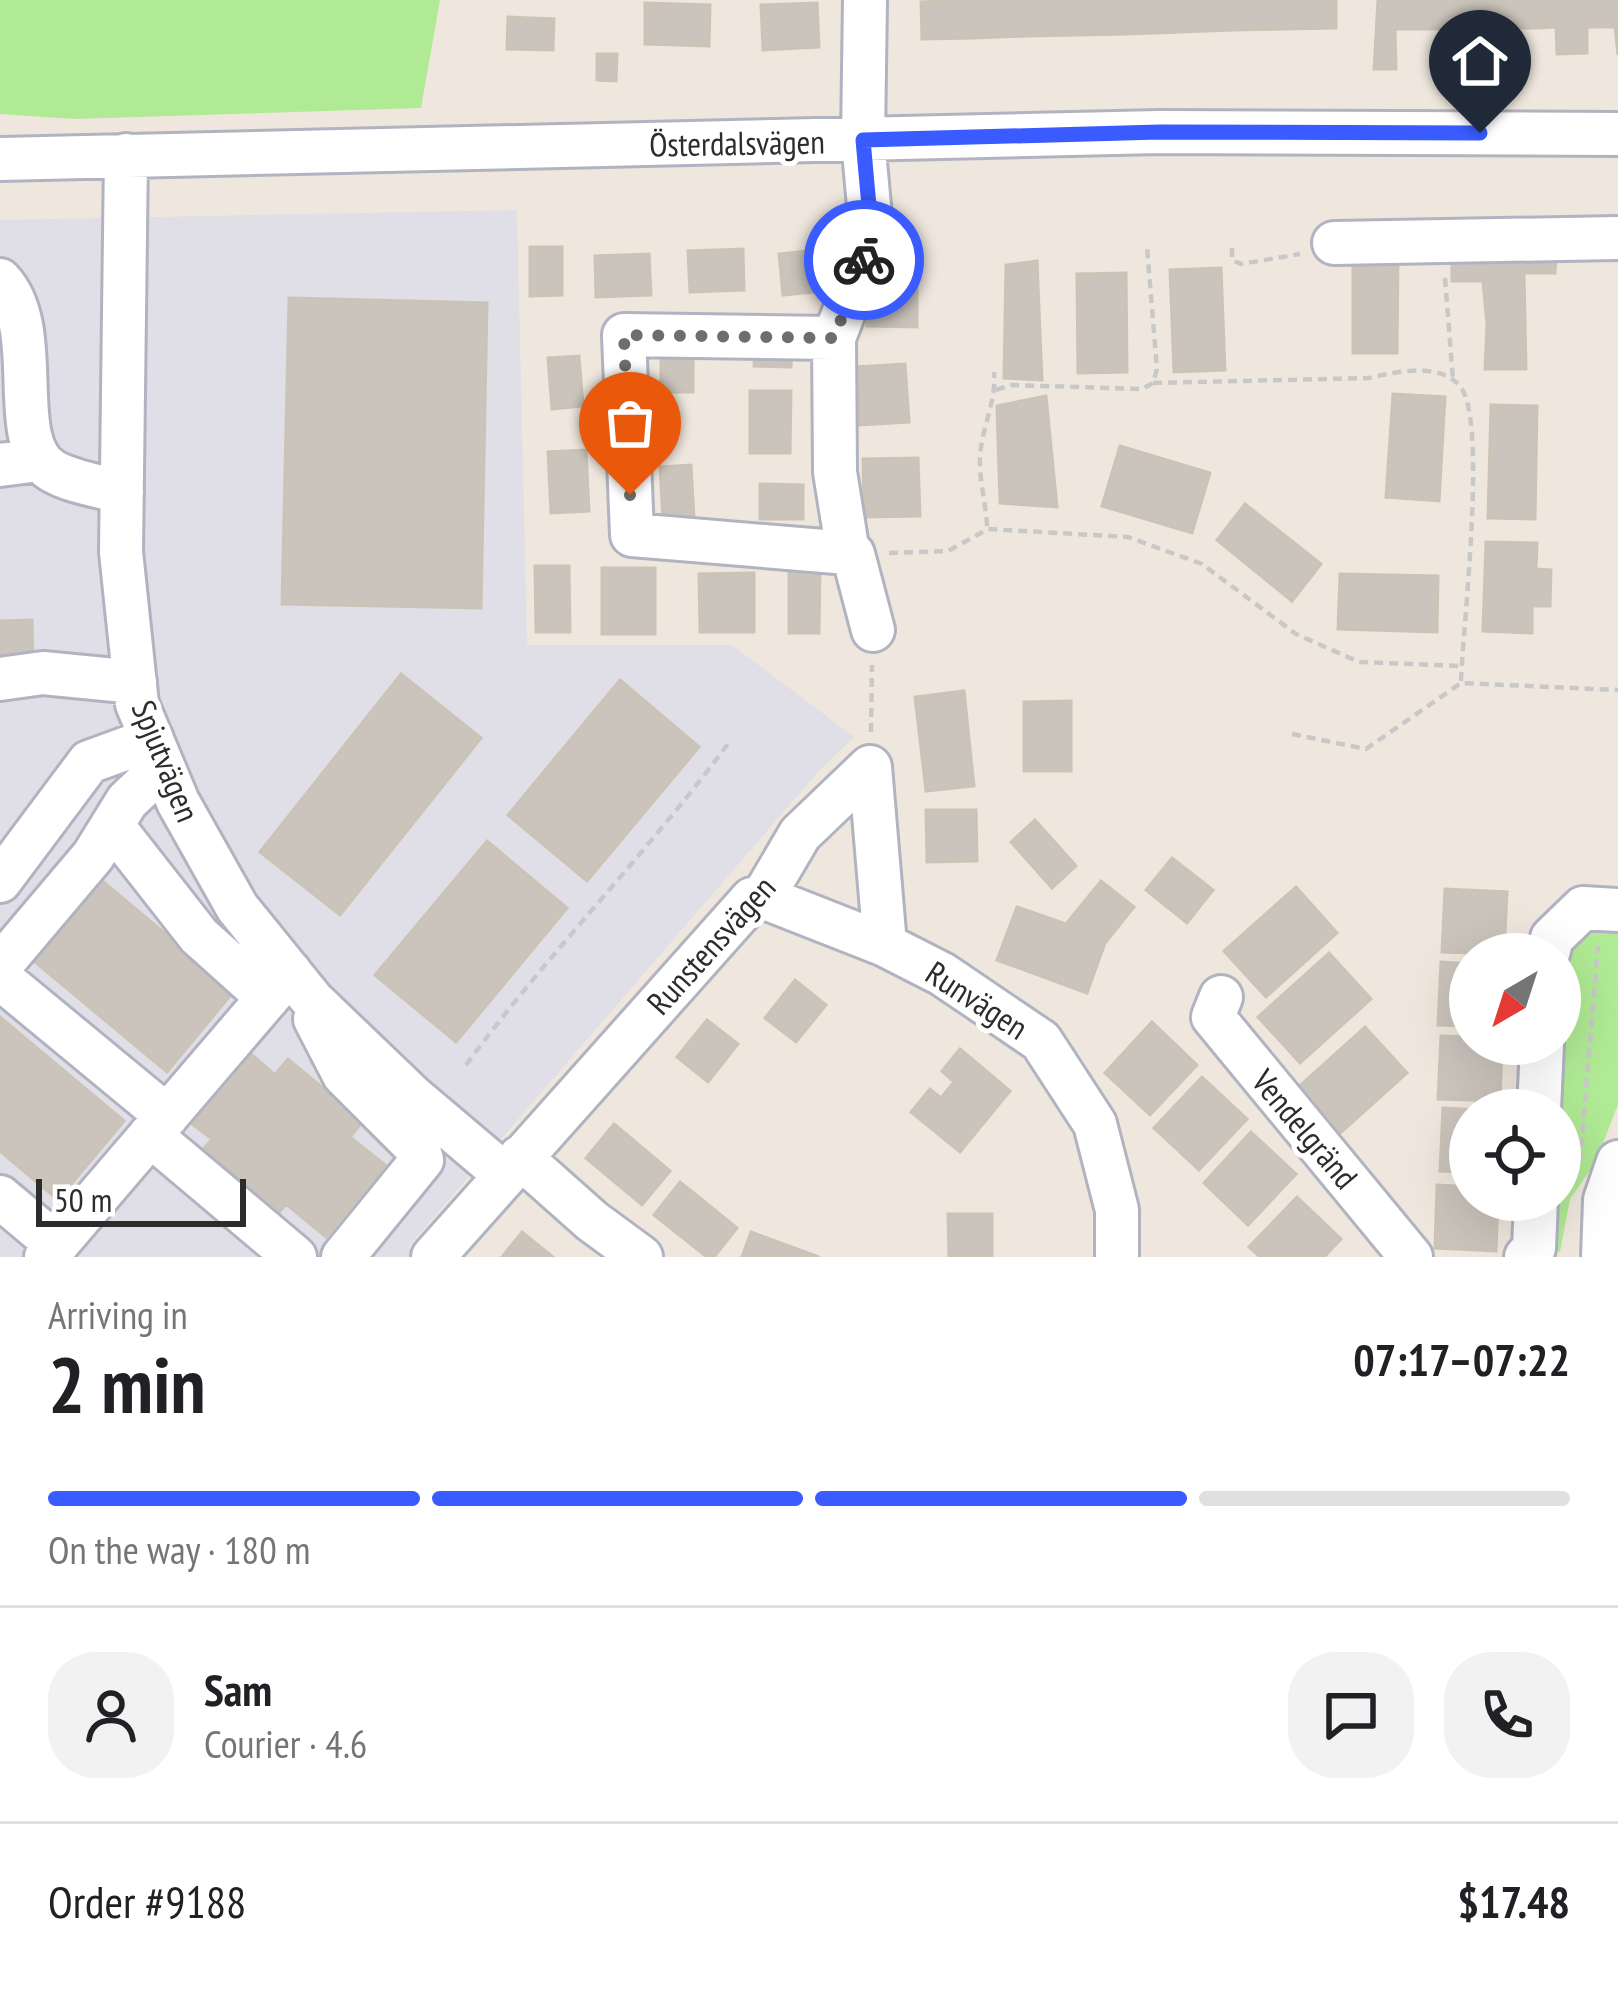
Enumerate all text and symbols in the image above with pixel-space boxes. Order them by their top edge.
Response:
pin [1429,10,1531,133]
icon: home [1447,28,1513,94]
street label: Österdalsvägen [649,119,825,166]
courier [804,200,924,320]
icon: bike [831,227,897,293]
pin [579,372,681,495]
icon: bag [597,390,663,456]
street label: Spjutvägen [123,694,210,828]
street label: Runstensvägen [637,866,784,1023]
north arrow [1449,933,1581,1065]
map controls [1449,933,1581,1221]
street label: Runvägen [918,951,1036,1048]
street label: Vendelgränd [1242,1059,1368,1197]
button: locate [1449,1089,1581,1221]
scale bar [36,1173,246,1226]
text: 50 m [54,1178,112,1221]
text: Arriving in [48,1289,188,1340]
text: 07:17–07:22 [1353,1330,1570,1388]
text: 2 min [48,1334,206,1435]
text: On the way · 180 m [48,1524,310,1575]
button: person [48,1652,174,1778]
button: chat [1288,1652,1414,1778]
button: phone [1444,1652,1570,1778]
text: Sam [204,1660,272,1718]
text: Courier · 4.6 [204,1718,367,1769]
text: Order #9188 [48,1872,246,1930]
text: $17.48 [1457,1872,1570,1930]

